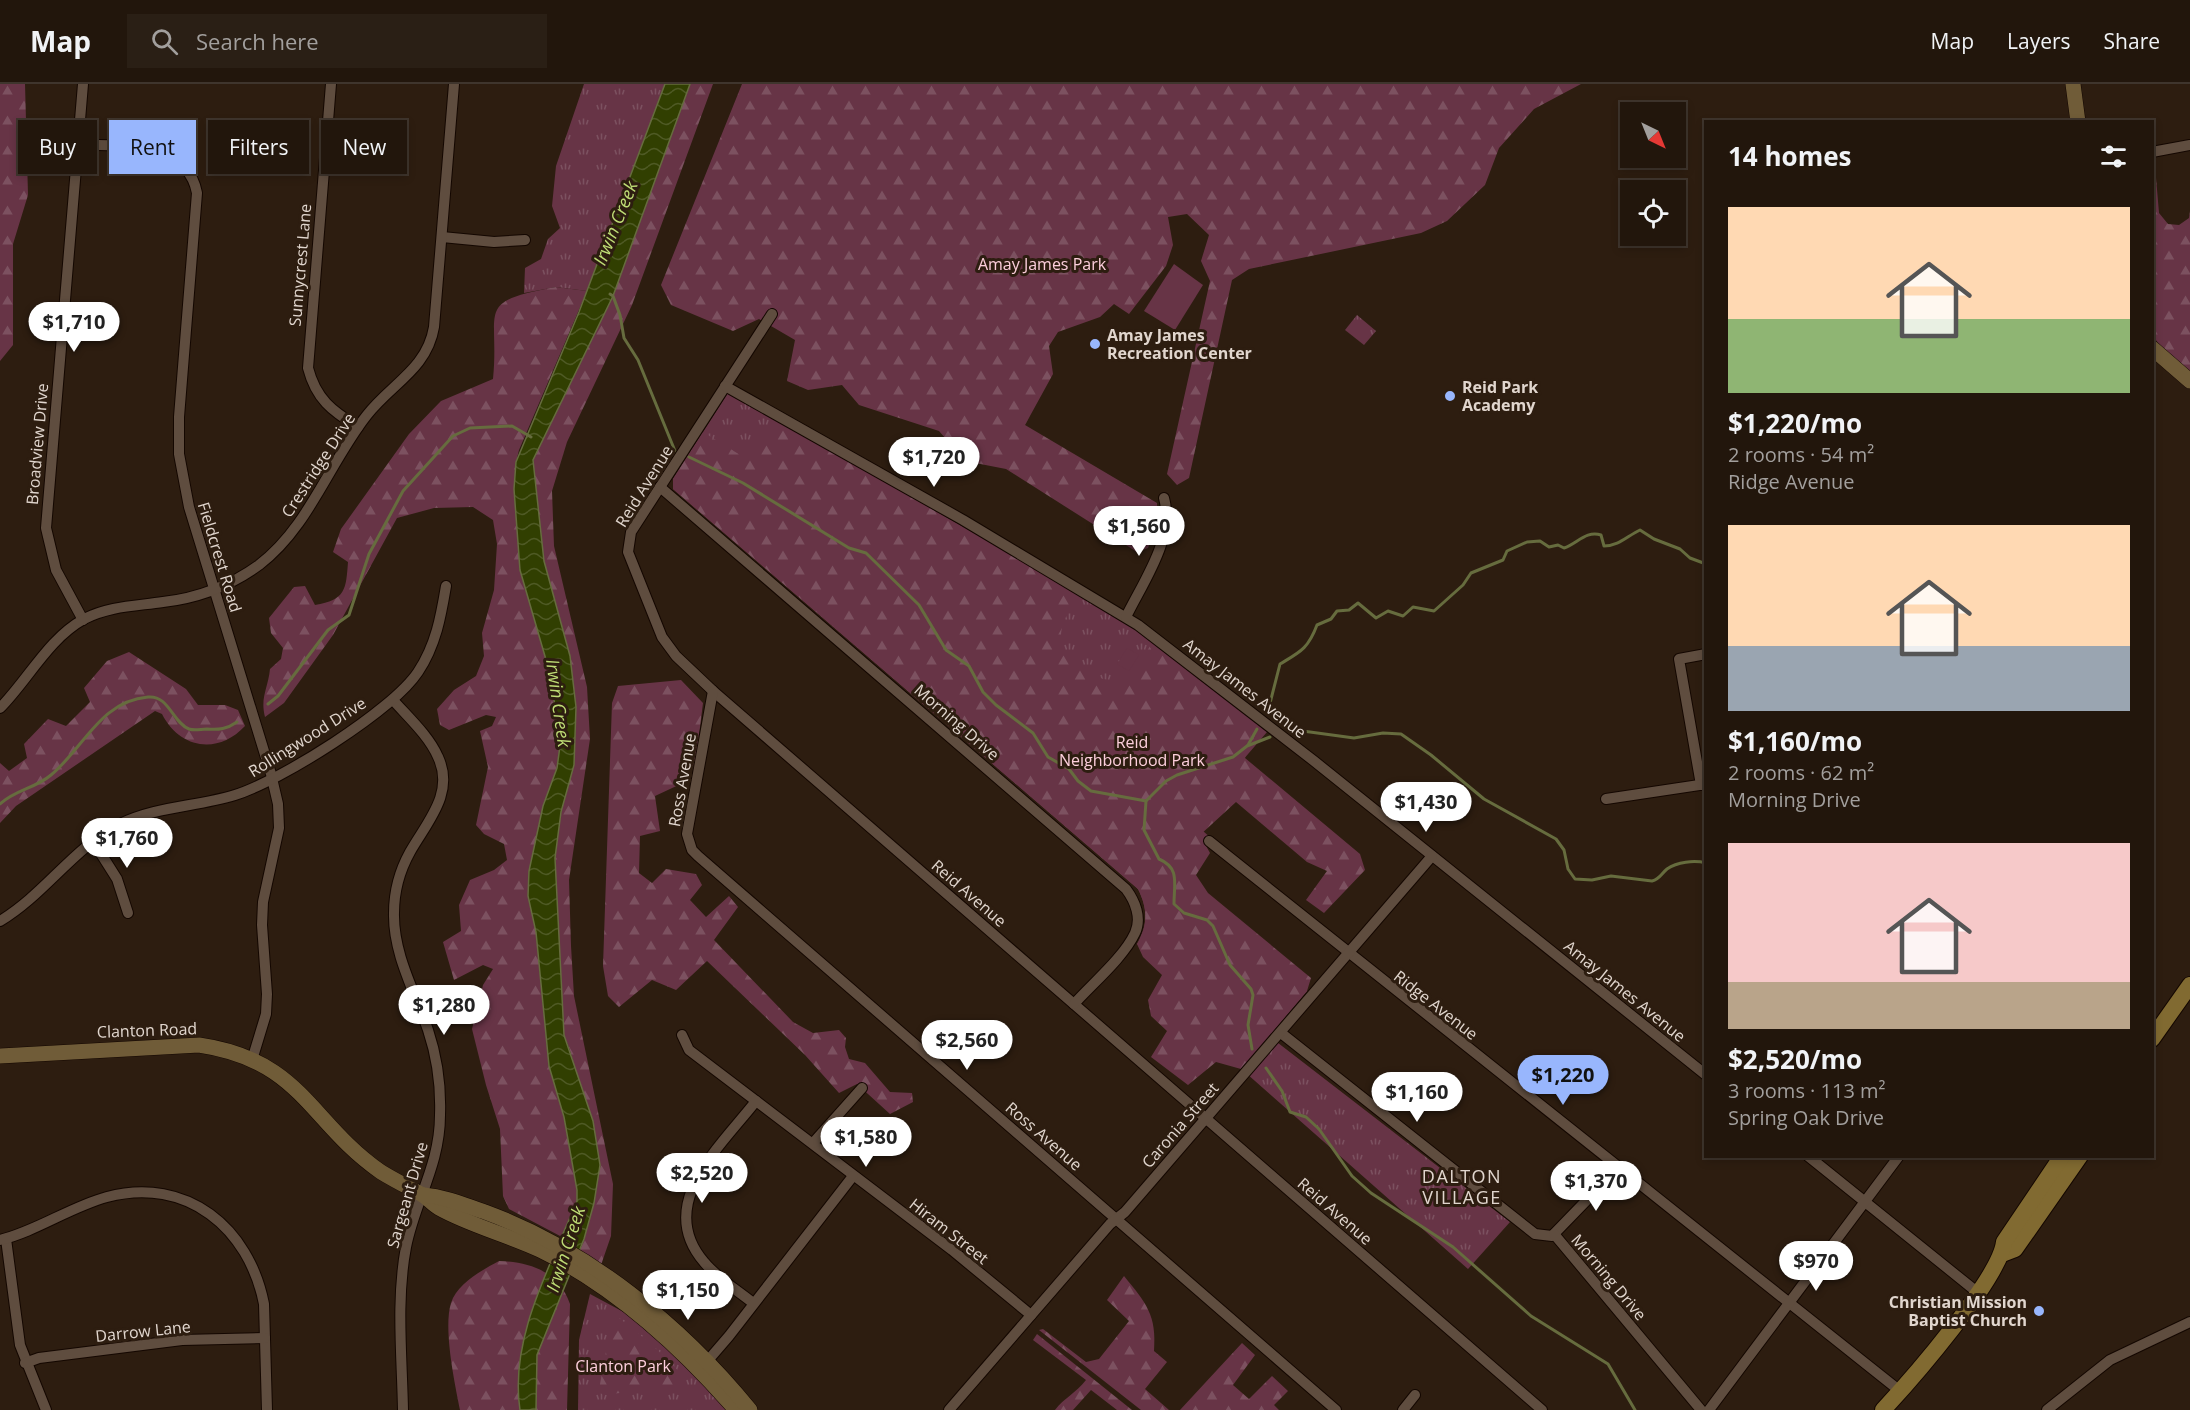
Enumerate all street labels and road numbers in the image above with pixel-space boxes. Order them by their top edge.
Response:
street label: Sunnycrest Lane [284,203,316,327]
street label: Broadview Drive [21,382,53,506]
street label: Crestridge Drive [276,409,360,521]
street label: Reid Avenue [610,441,678,531]
street label: Fieldcrest Road [193,499,247,615]
street label: Amay James Avenue [1179,633,1311,743]
street label: Morning Drive [910,679,1004,765]
street label: Rollingwood Drive [244,692,370,782]
street label: Ross Avenue [663,731,701,828]
street label: Reid Avenue [927,854,1011,932]
street label: Amay James Avenue [1560,935,1690,1047]
street label: Ridge Avenue [1389,965,1483,1045]
street label: Clanton Road [96,1017,198,1043]
street label: Caronia Street [1137,1077,1224,1172]
street label: Ross Avenue [1001,1097,1087,1175]
street label: Sargeant Drive [381,1139,433,1251]
street label: Reid Avenue [1293,1172,1377,1250]
street label: Hiram Street [905,1193,993,1269]
street label: Morning Drive [1566,1229,1652,1325]
street label: Darrow Lane [94,1315,192,1347]

